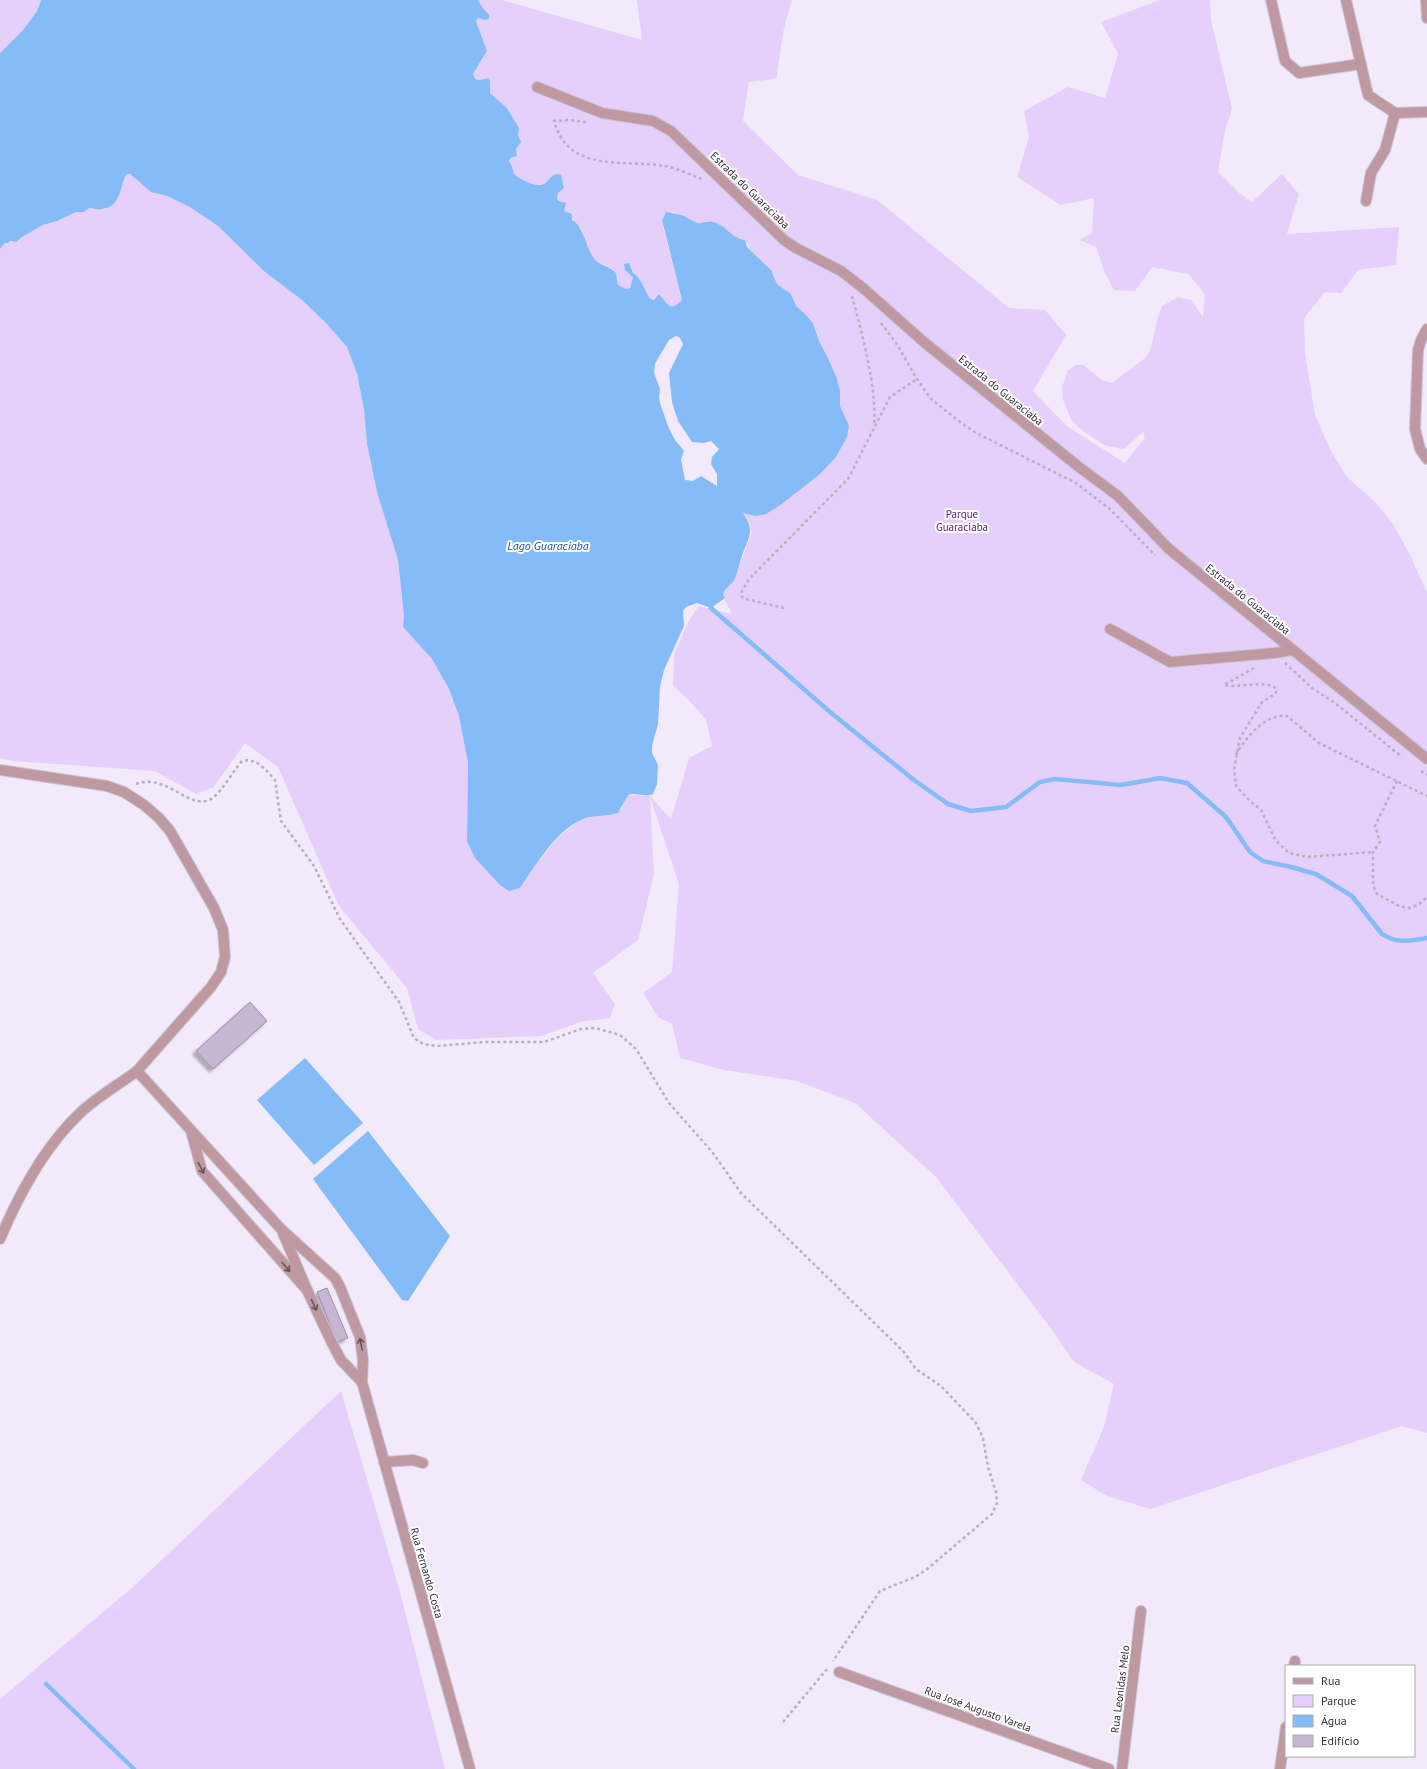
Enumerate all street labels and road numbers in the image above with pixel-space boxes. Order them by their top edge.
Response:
street label: Estrada do Guaraciaba [708,149,792,231]
street label: Estrada do Guaraciaba [956,352,1046,428]
street label: Estrada do Guaraciaba [1203,561,1293,637]
street label: Rua Fernando Costa [407,1526,447,1620]
street label: Rua Leonidas Melo [1108,1644,1132,1734]
street label: Rua José Augusto Varela [923,1683,1033,1735]

